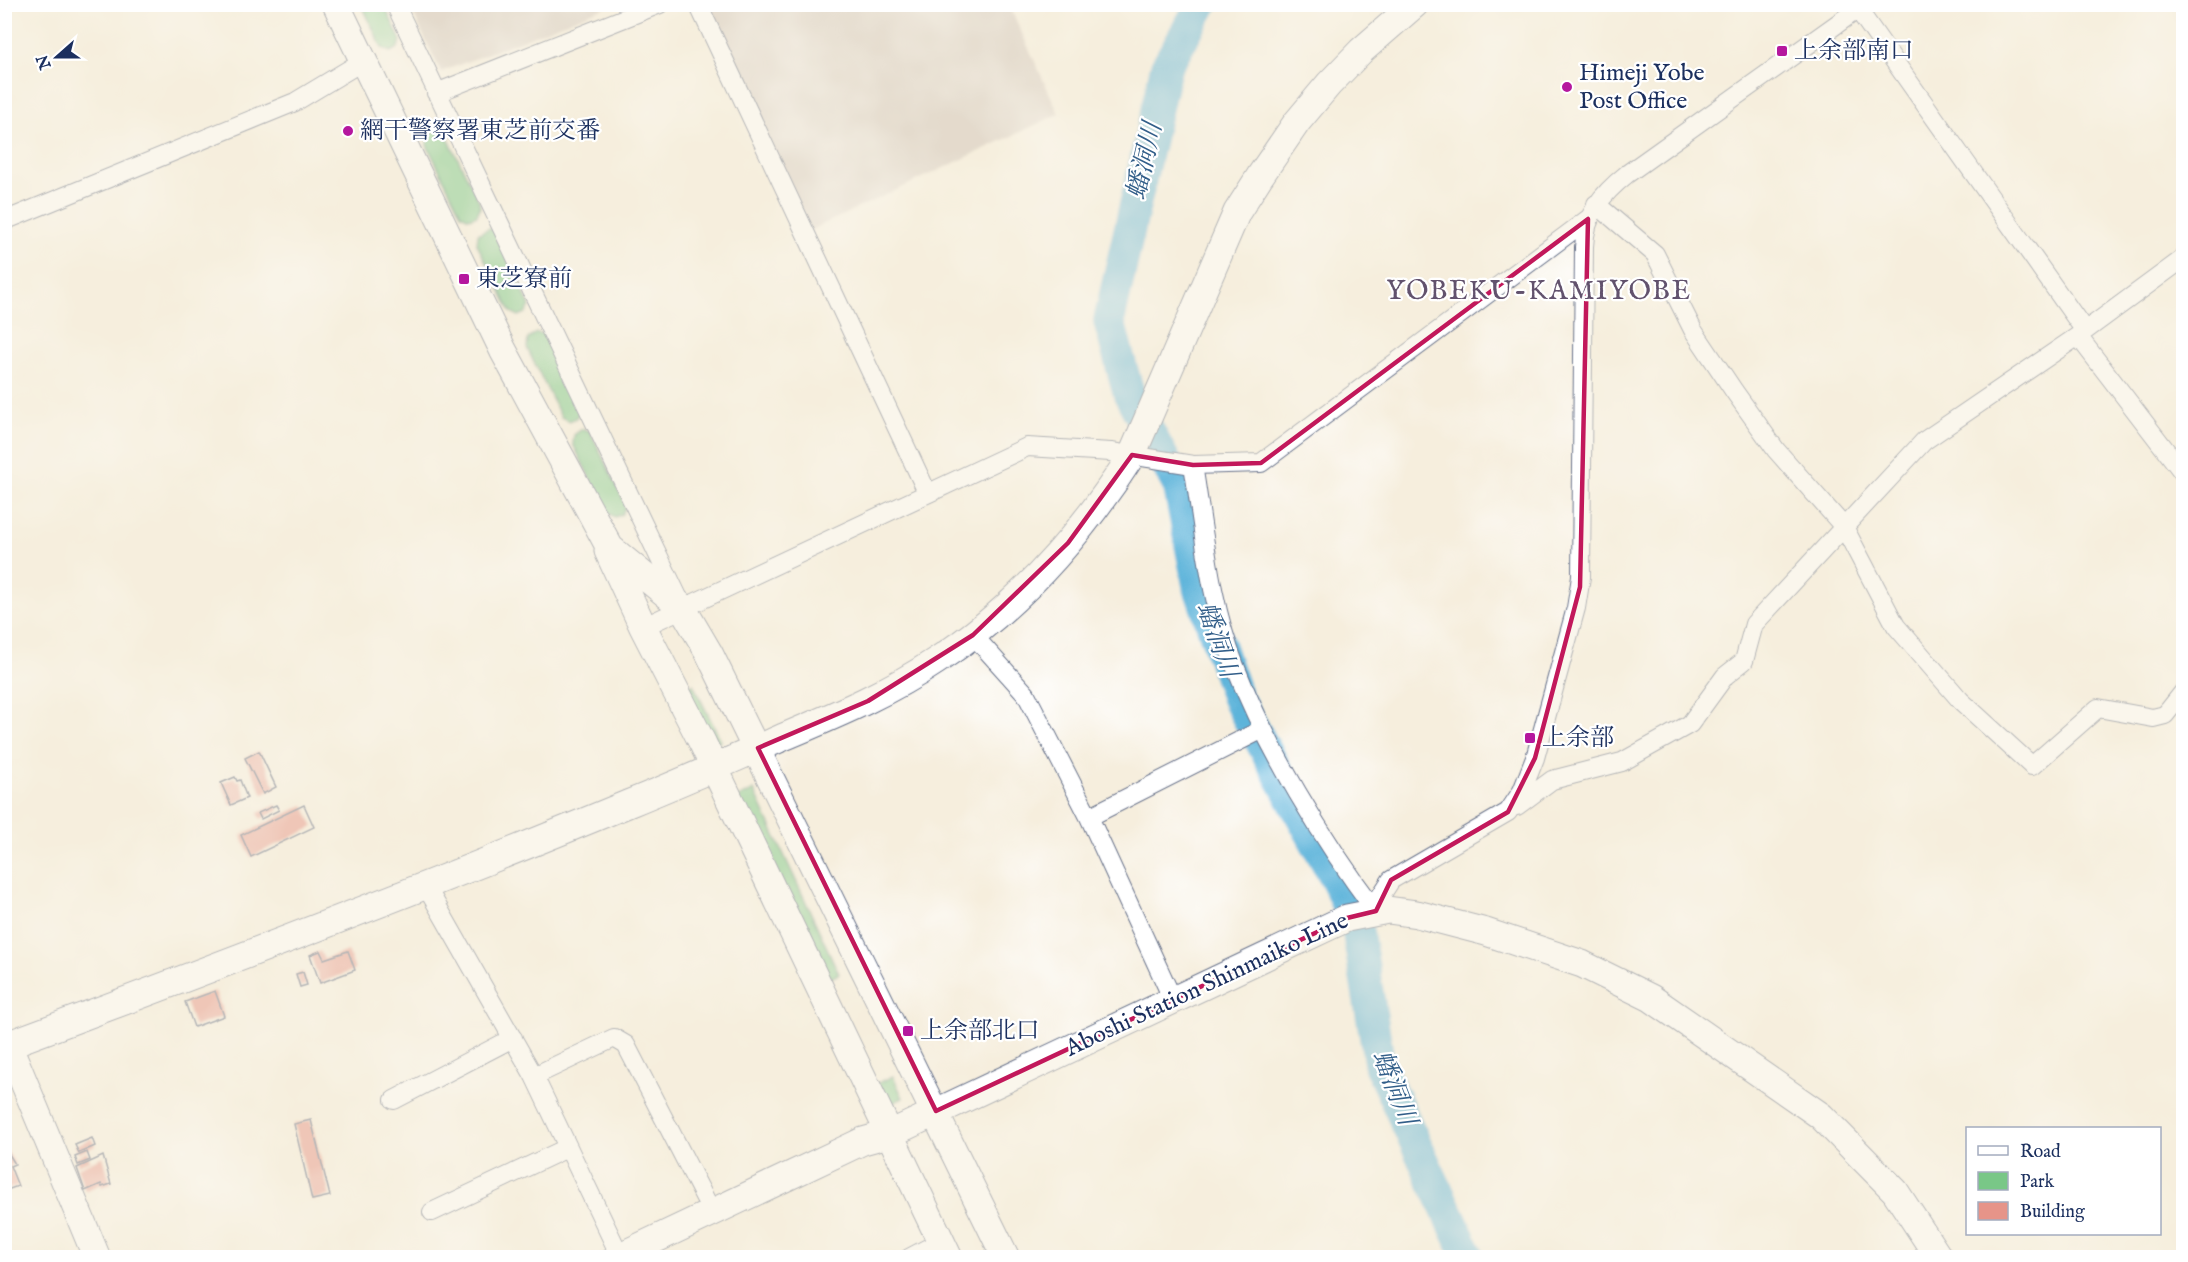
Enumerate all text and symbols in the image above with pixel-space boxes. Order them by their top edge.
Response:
north arrow [27,27,87,87]
place label: 上余部南口 [1794,36,1914,67]
marker: 上余部南口 [1775,44,1789,58]
text: N [33,51,57,73]
place label: Himeji Yobe Post Office [1579,58,1705,117]
marker: Himeji Yobe Post Office [1560,80,1574,94]
place label: 網干警察署東芝前交番 [360,116,600,147]
water label: 蟠洞川 [1120,116,1171,203]
marker: 網干警察署東芝前交番 [341,124,355,138]
place label: 東芝寮前 [476,264,572,295]
marker: 東芝寮前 [457,272,471,286]
district label: YOBEKU-KAMIYOBE [1386,275,1692,309]
water label: 蟠洞川 [1189,598,1246,685]
place label: 上余部 [1542,723,1614,754]
marker: 上余部 [1523,731,1537,745]
street label: Aboshi Station Shinmaiko Line [1060,906,1354,1065]
place label: 上余部北口 [920,1016,1040,1047]
marker: 上余部北口 [901,1024,915,1038]
water label: 蟠洞川 [1365,1046,1424,1133]
legend [1966,1127,2161,1235]
text: Road [2020,1141,2061,1164]
text: Park [2020,1171,2055,1194]
text: Building [2020,1201,2085,1224]

